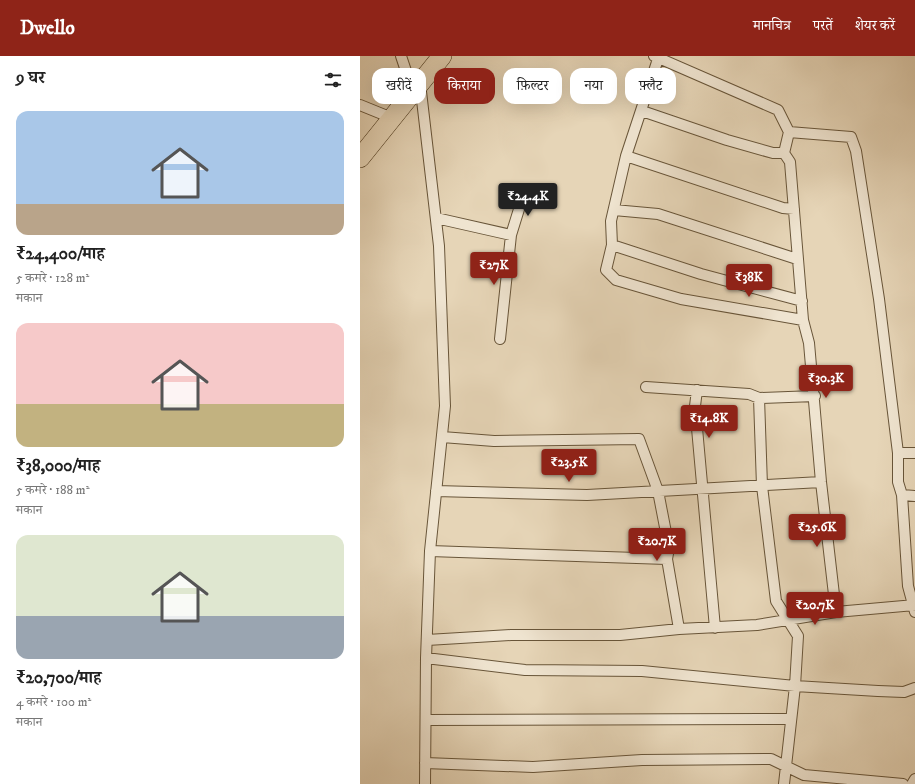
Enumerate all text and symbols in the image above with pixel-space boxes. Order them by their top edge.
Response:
text: Dwello [20,17,75,40]
text: मानचित्र [753,17,791,35]
text: परतें [813,17,833,35]
text: शेयर करें [855,17,895,35]
text: 9 घर [16,67,45,89]
chip: खरीदें [372,68,426,104]
chip: किराया [434,68,495,104]
chip: फ़िल्टर [503,68,562,104]
chip: नया [570,68,617,104]
chip: फ़्लैट [625,68,676,104]
icon: filters [322,69,344,91]
icon: home [144,137,216,209]
pin: ₹24.4K [495,183,561,217]
text: ₹24.4K [507,188,549,204]
text: ₹24,400/माह [16,243,105,265]
pin: ₹27K [470,252,518,286]
text: ₹27K [479,257,509,273]
pin: ₹38K [725,264,773,298]
text: ₹38K [735,269,763,285]
text: 5 कमरे · 128 m² [16,270,89,286]
text: मकान [16,290,42,306]
icon: home [144,349,216,421]
pin: ₹30.3K [793,365,859,399]
text: ₹30.3K [808,370,844,386]
pin: ₹14.8K [676,405,742,439]
text: ₹14.8K [690,410,728,426]
pin: ₹23.5K [536,449,602,483]
text: ₹23.5K [550,454,588,470]
text: ₹38,000/माह [16,455,100,477]
text: 5 कमरे · 188 m² [16,482,89,498]
text: मकान [16,502,42,518]
pin: ₹25.6K [784,514,850,548]
text: ₹25.6K [798,519,836,535]
pin: ₹20.7K [624,528,690,562]
text: ₹20.7K [637,533,677,549]
icon: home [144,561,216,633]
pin: ₹20.7K [782,592,848,626]
text: ₹20.7K [795,597,835,613]
text: ₹20,700/माह [16,667,101,689]
text: 4 कमरे · 100 m² [16,694,91,710]
text: मकान [16,714,42,730]

